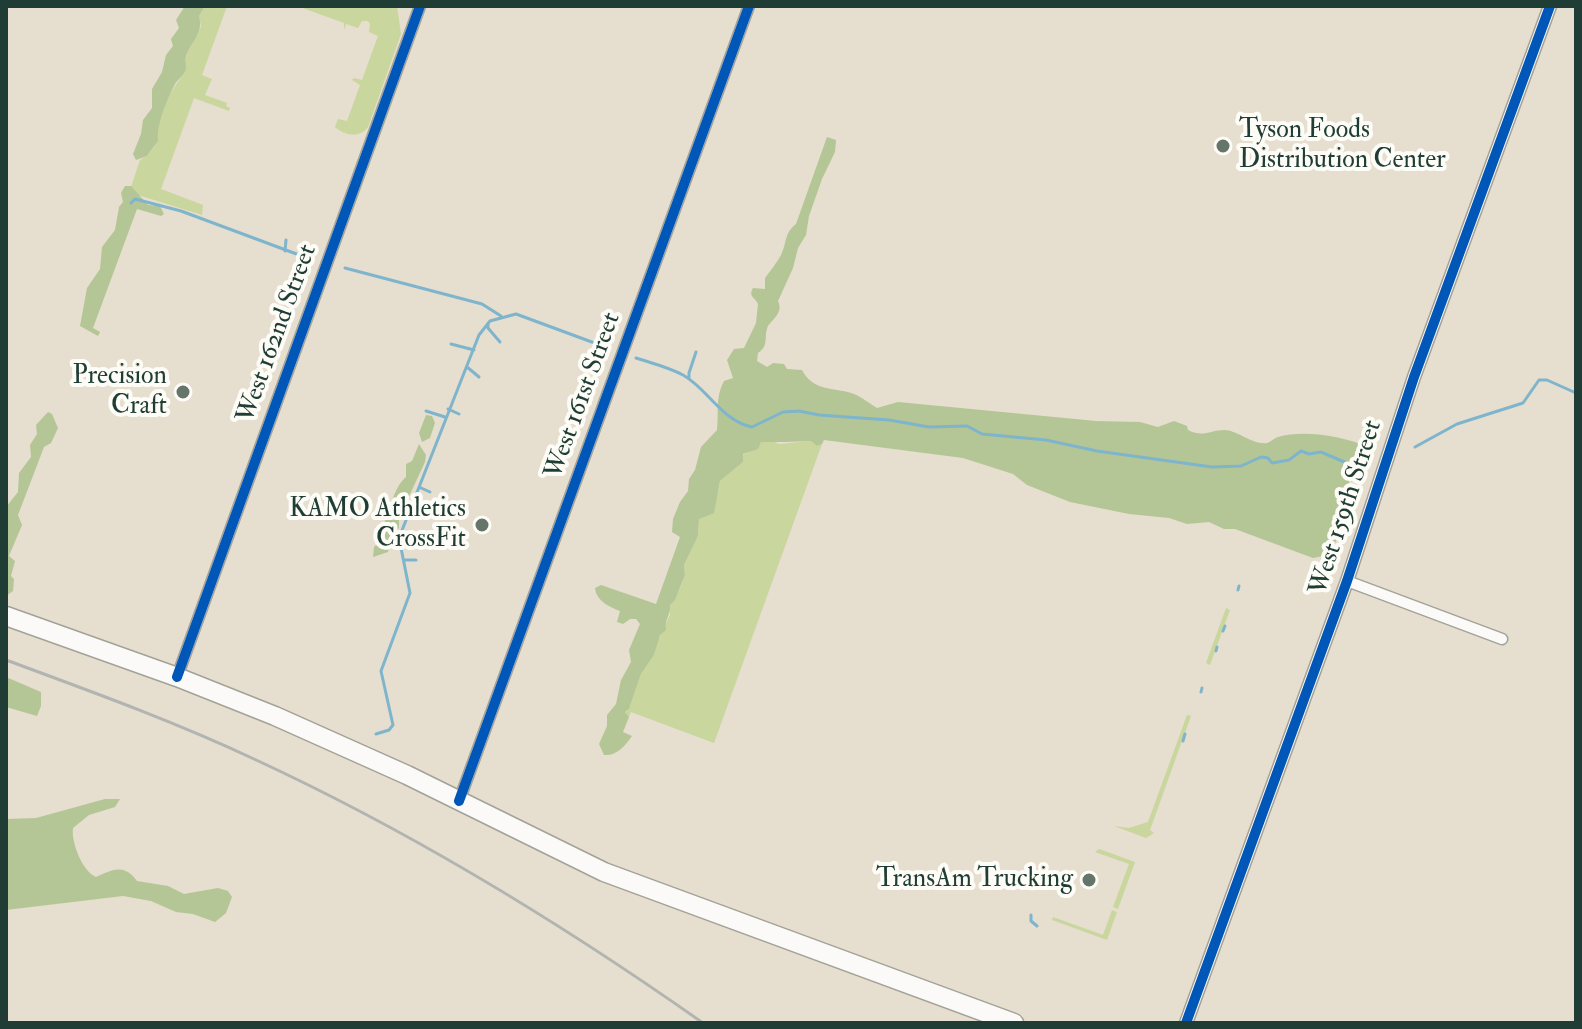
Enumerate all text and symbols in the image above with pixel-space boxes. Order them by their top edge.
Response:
place label: Tyson Foods Distribution Center [1239,115,1446,176]
marker: Tyson Foods Distribution Center [1214,137,1232,155]
street label: West 162nd Street [231,241,325,427]
street label: West 161st Street [539,309,629,483]
place label: Precision Craft [73,361,167,422]
marker: Precision Craft [174,383,192,401]
street label: West 159th Street [1304,417,1390,599]
place label: KAMO Athletics CrossFit [289,494,466,556]
marker: KAMO Athletics CrossFit [473,516,491,534]
place label: TransAm Trucking [876,864,1073,896]
marker: TransAm Trucking [1080,871,1098,889]

